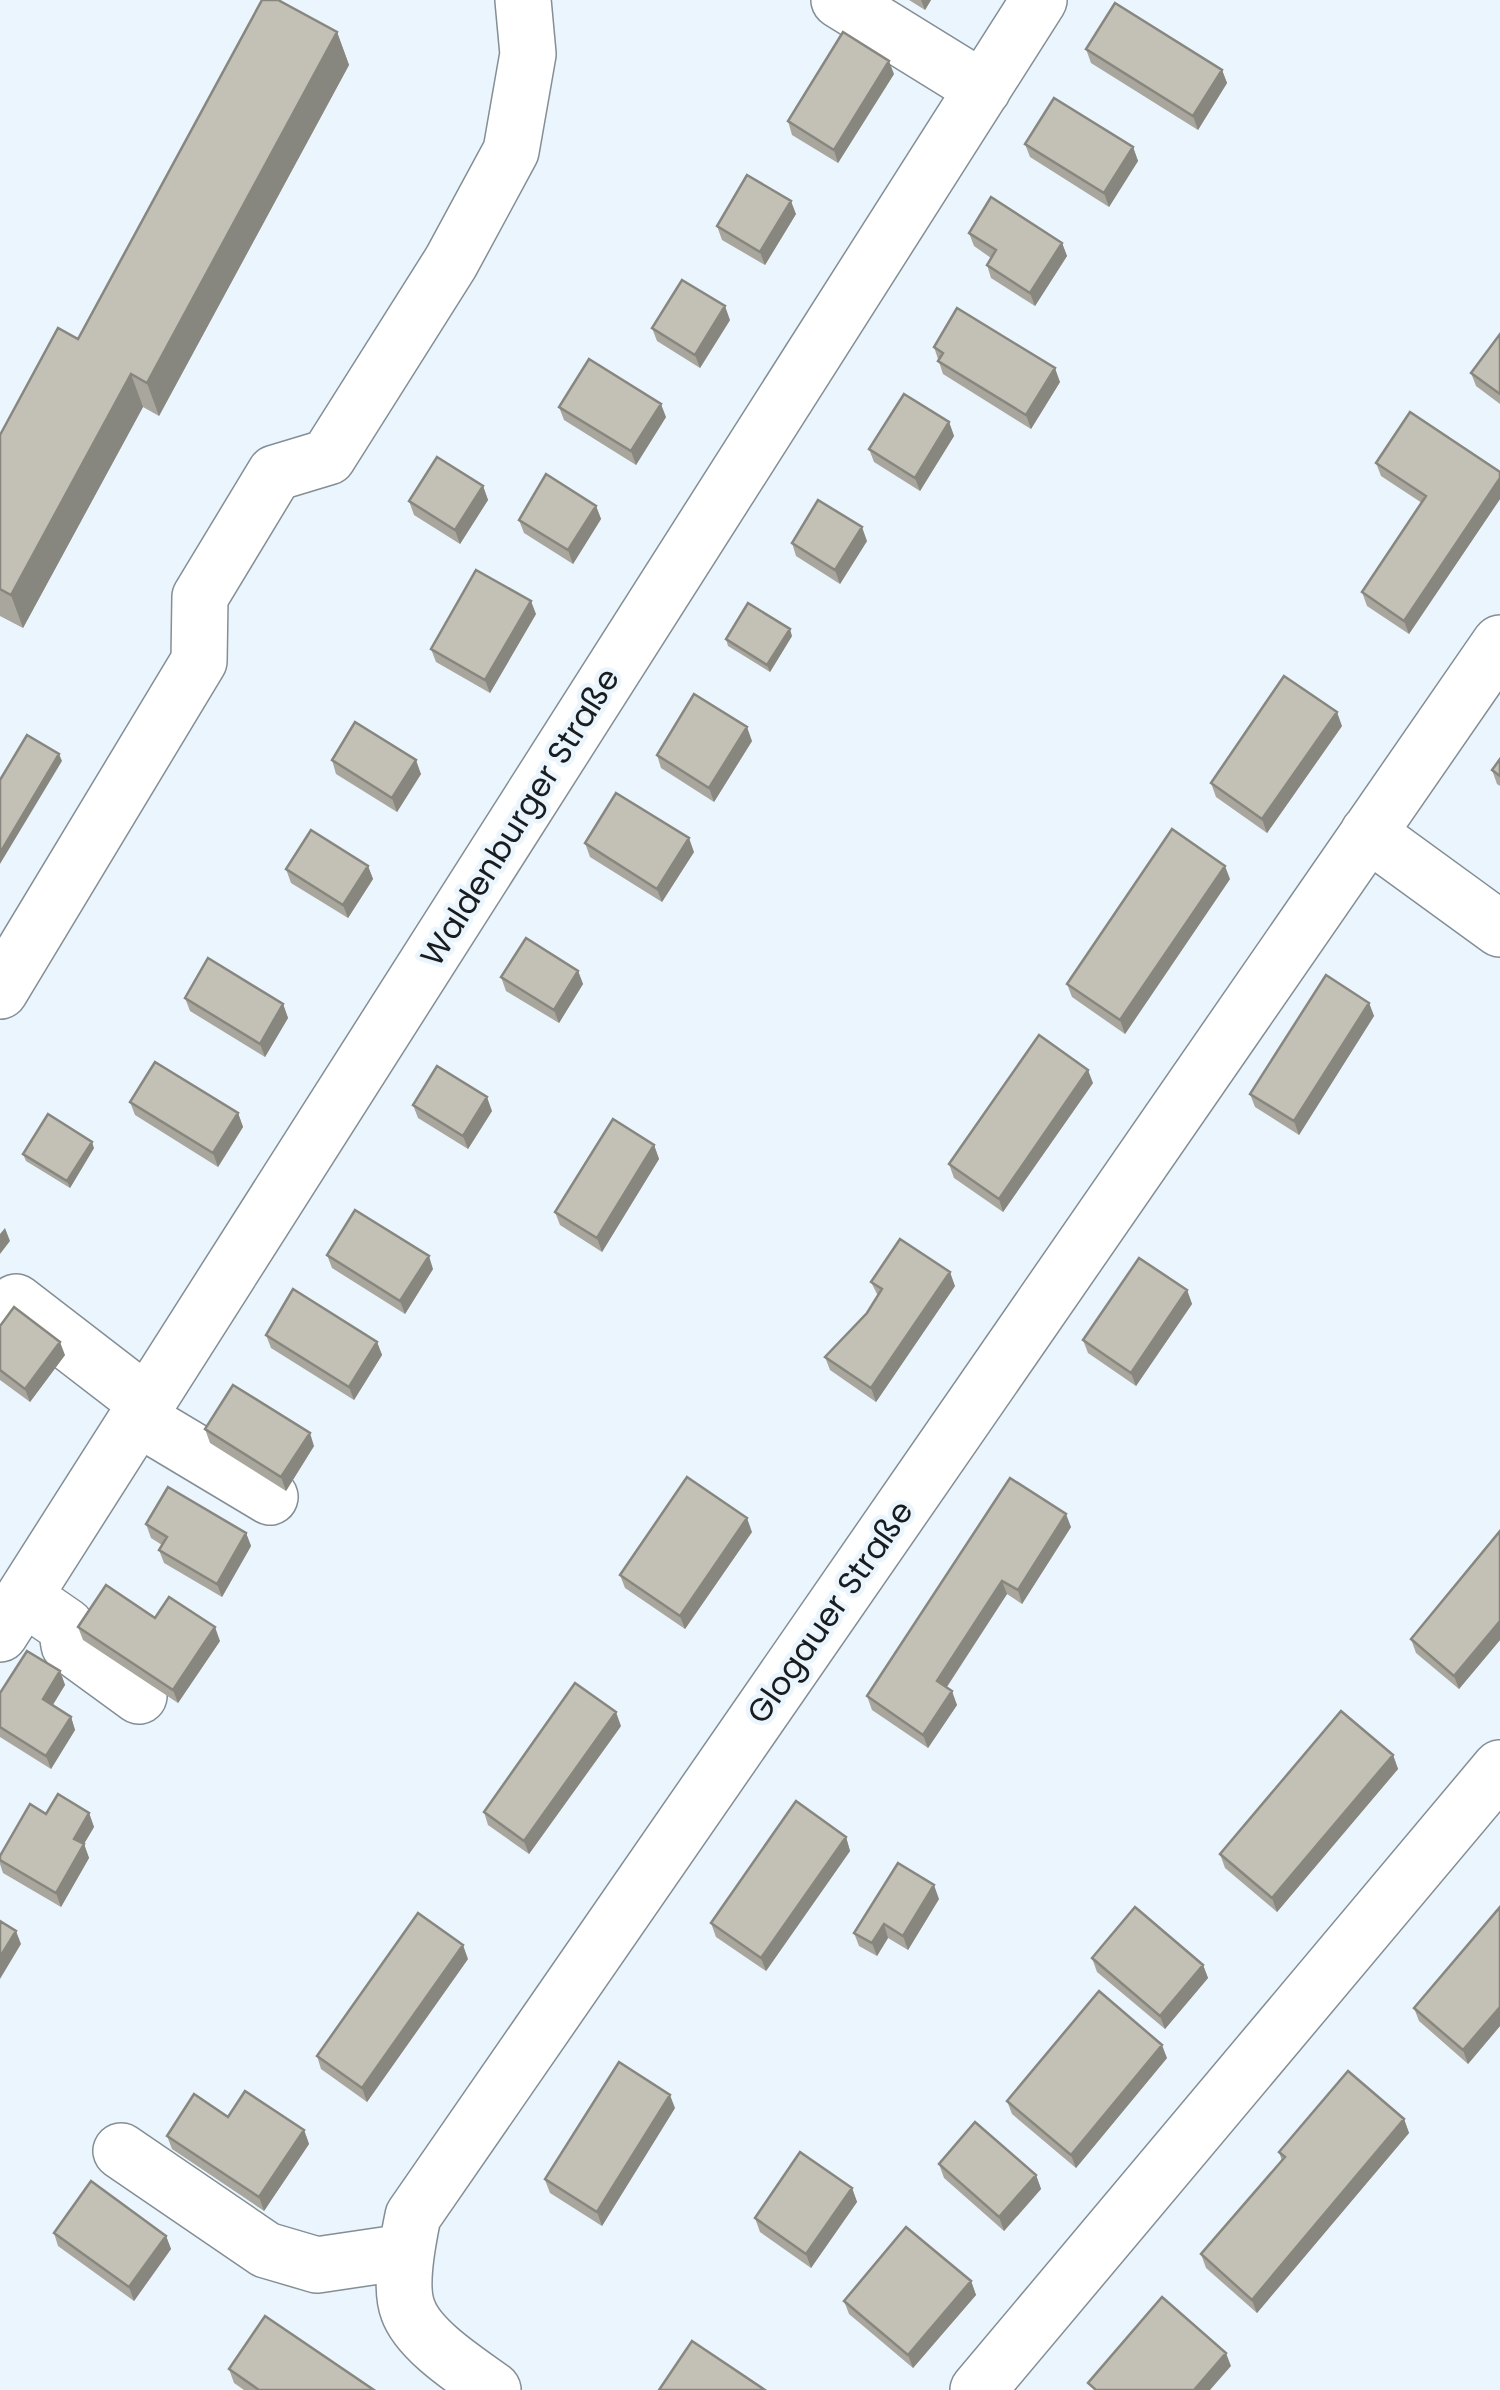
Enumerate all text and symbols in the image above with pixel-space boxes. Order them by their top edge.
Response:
street label: Waldenburger Straße [409,659,630,975]
street label: Glogauer Straße [736,1491,923,1732]

